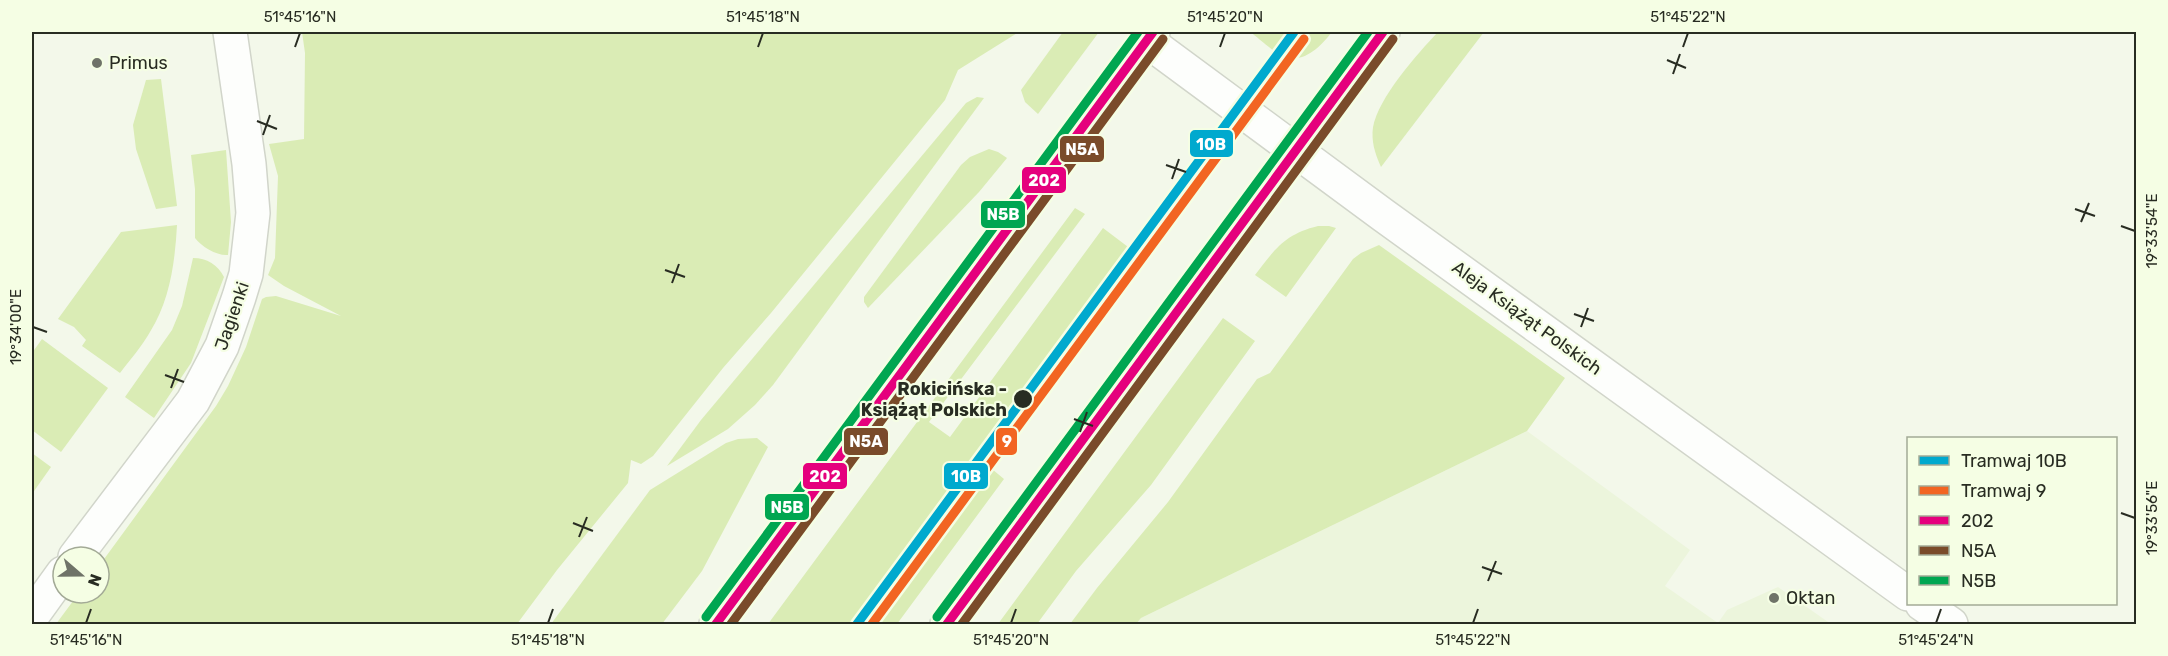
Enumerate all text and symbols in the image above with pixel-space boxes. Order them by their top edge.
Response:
text: 51°45'16"N [264,8,336,26]
text: 51°45'18"N [726,8,800,26]
text: 51°45'20"N [1187,8,1263,26]
text: 51°45'22"N [1650,8,1726,26]
place label: Primus [109,52,168,74]
marker: Primus [90,56,104,70]
line badge: 10B [1189,129,1234,158]
line badge: N5A [1059,135,1105,163]
text: 10B [1196,135,1226,154]
text: N5A [1065,140,1099,159]
line badge: 202 [1021,166,1067,194]
text: 202 [1028,171,1060,190]
text: 19°33'54"E [2143,193,2161,269]
line badge: N5B [980,200,1026,229]
text: N5B [986,205,1020,224]
street label: Aleja Książąt Polskich [1448,256,1606,380]
street label: Jagienki [210,279,254,353]
text: 19°34'00"E [7,289,25,365]
place label: Rokicińska - Książąt Polskich [861,378,1007,421]
marker: Rokicińska - Książąt Polskich [1012,388,1034,410]
line badge: N5A [843,427,889,456]
line badge: 9 [995,427,1018,456]
text: N5A [849,432,883,451]
text: 9 [1002,432,1012,451]
legend [1907,437,2117,605]
text: Tramwaj 10B [1961,450,2067,472]
line badge: 202 [802,462,848,490]
line badge: 10B [943,462,989,490]
text: 202 [809,467,841,486]
text: 10B [951,467,981,486]
text: Tramwaj 9 [1961,480,2046,502]
text: 19°33'56"E [2143,481,2161,555]
line badge: N5B [764,493,810,521]
text: N5B [770,498,804,517]
text: 202 [1961,510,1994,532]
text: N5A [1961,540,1996,562]
north arrow [51,545,111,605]
text: N5B [1961,570,1996,592]
text: N [84,571,106,589]
place label: Oktan [1786,587,1835,609]
marker: Oktan [1767,591,1781,605]
text: 51°45'16"N [50,631,122,649]
text: 51°45'18"N [511,631,585,649]
text: 51°45'20"N [973,631,1049,649]
text: 51°45'22"N [1435,631,1511,649]
text: 51°45'24"N [1898,631,1974,649]

